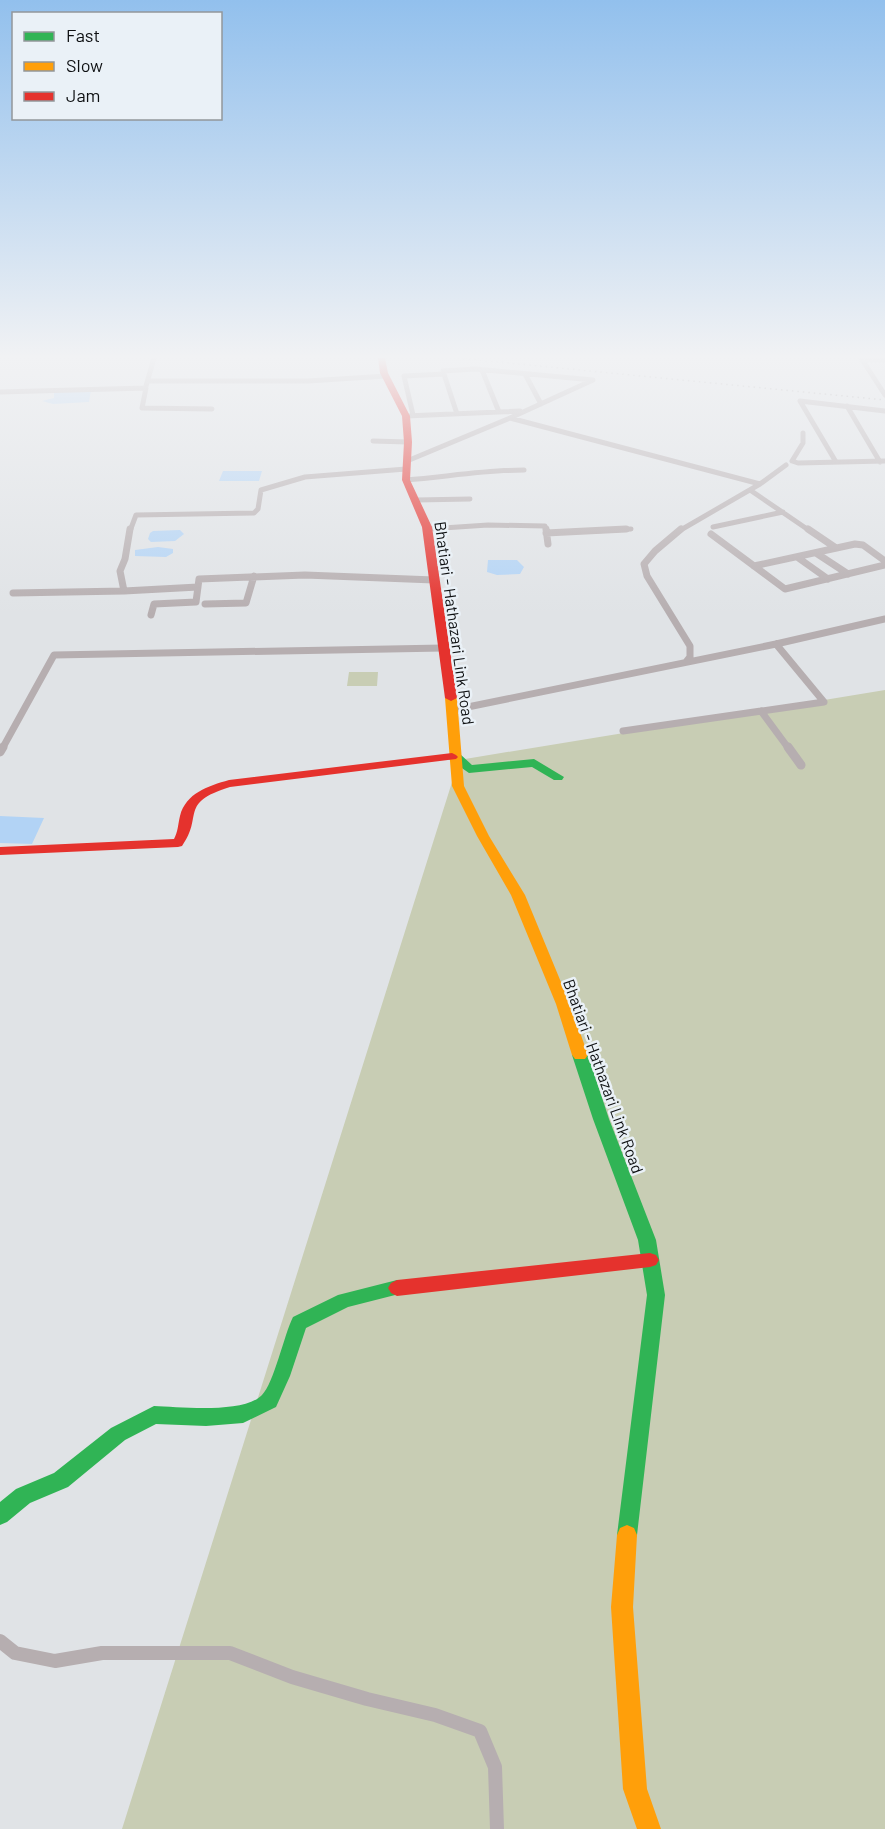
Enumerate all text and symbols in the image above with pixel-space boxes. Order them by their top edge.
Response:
legend [12,12,222,120]
text: Fast [66,24,100,46]
text: Slow [66,54,103,76]
text: Jam [66,84,100,106]
street label: Bhatiari - Hathazari Link Road [431,520,479,726]
street label: Bhatiari - Hathazari Link Road [560,976,648,1176]

